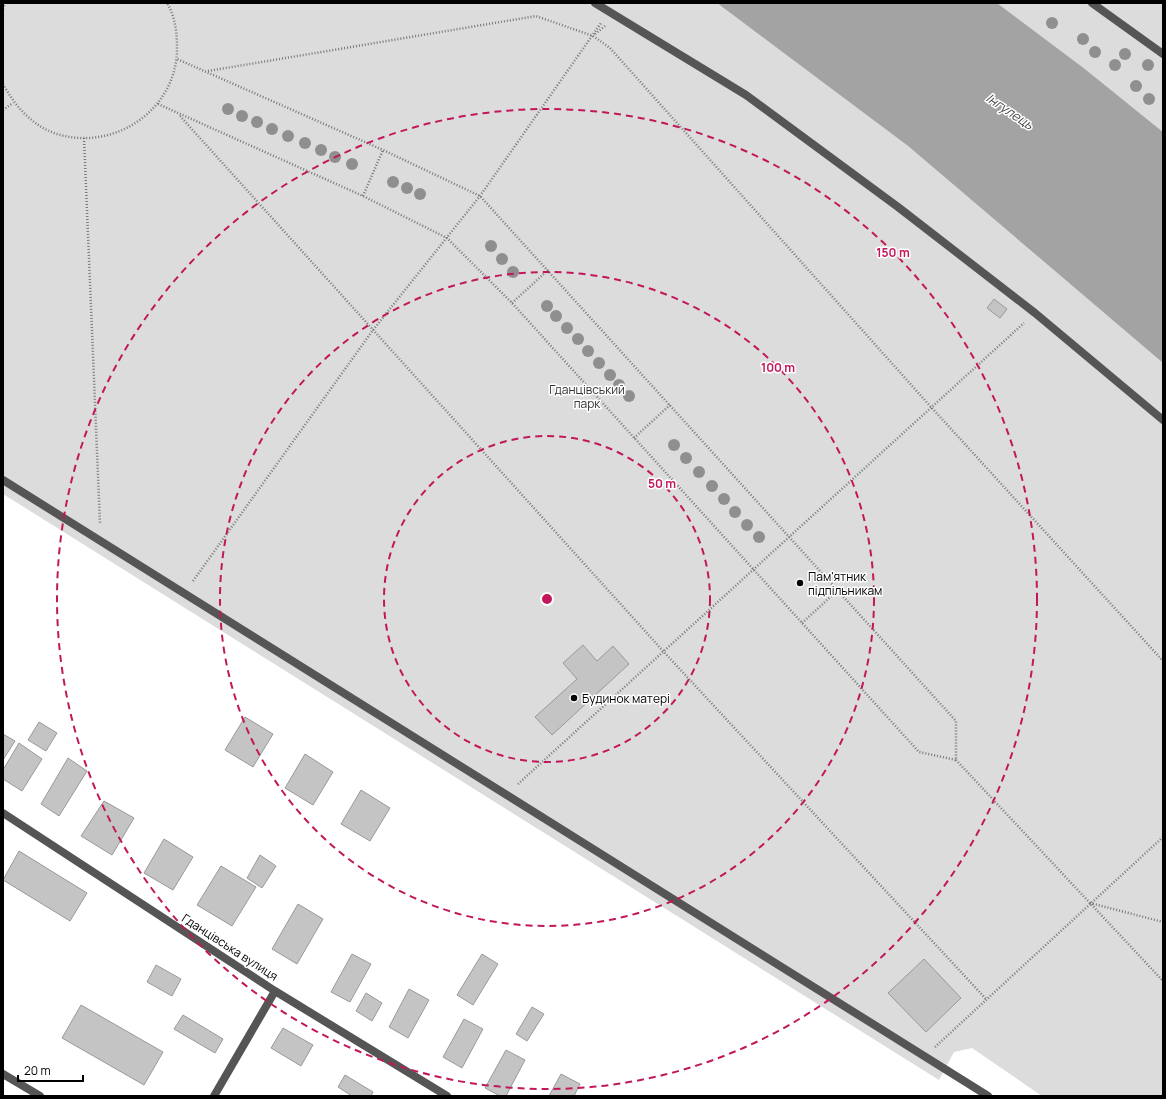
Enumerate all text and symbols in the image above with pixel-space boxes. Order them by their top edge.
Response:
water label: Інгулець [983,89,1038,134]
text: 150 m [876,244,910,261]
text: 100 m [761,359,795,376]
park label: Гданцівський парк [549,381,625,412]
text: 50 m [648,475,676,492]
place label: Пам'ятник підпільникам [808,568,882,599]
marker: Пам'ятник підпільникам [795,578,805,588]
centre of rings [540,592,554,606]
place label: Будинок матері [582,690,670,707]
marker: Будинок матері [569,693,579,703]
street label: Гданцівська вулиця [179,910,281,984]
scale bar [18,1057,83,1083]
text: 20 m [24,1062,51,1079]

